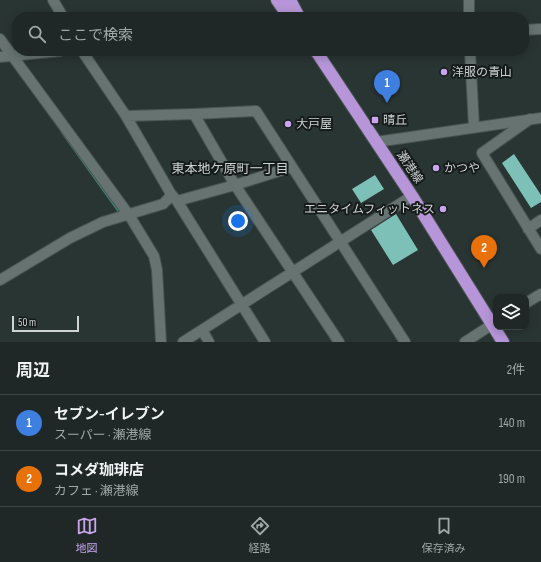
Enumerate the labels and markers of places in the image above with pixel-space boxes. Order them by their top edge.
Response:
place label: 洋服の青山 [452,65,512,80]
marker: 洋服の青山 [439,67,449,77]
pin: 1 [374,70,400,103]
place label: 晴丘 [383,113,407,128]
marker: 晴丘 [370,115,380,125]
place label: 大戸屋 [296,117,332,132]
marker: 大戸屋 [283,119,293,129]
place label: かつや [444,161,480,176]
marker: かつや [431,163,441,173]
place label: エニタイムフィットネス [304,202,435,217]
marker: エニタイムフィットネス [438,204,448,214]
pin: 2 [471,235,497,268]

